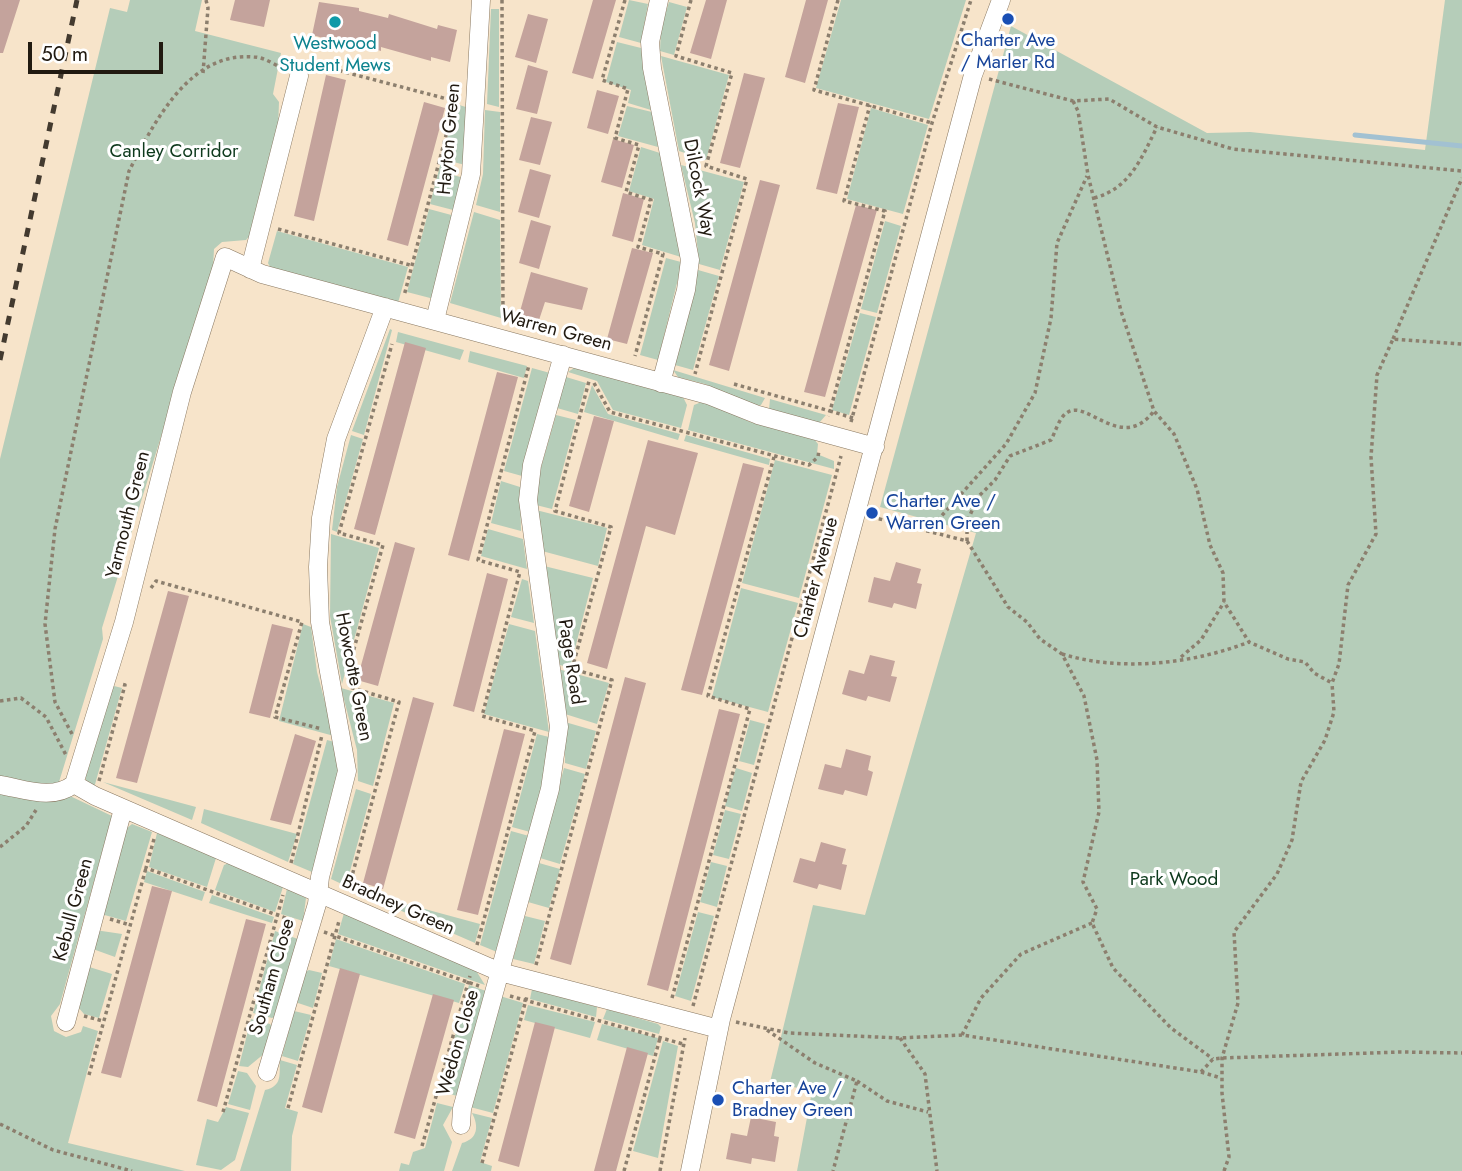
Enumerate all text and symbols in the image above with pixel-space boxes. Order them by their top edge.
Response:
marker: Charter Ave / Marler Rd [1000,11,1016,27]
marker: Westwood Student Mews [327,14,343,30]
scale bar [32,28,166,72]
place label: Charter Ave / Marler Rd [961,30,1055,74]
place label: Westwood Student Mews [279,33,391,77]
text: 50 m [41,39,88,69]
street label: Hayton Green [434,82,466,196]
street label: Dilcock Way [677,137,719,239]
park label: Canley Corridor [109,141,239,163]
street label: Warren Green [498,305,614,357]
street label: Yarmouth Green [102,449,156,581]
place label: Charter Ave / Warren Green [886,491,1001,535]
marker: Charter Ave / Warren Green [864,505,880,521]
street label: Charter Avenue [790,515,844,641]
street label: Howcotte Green [329,611,377,743]
street label: Page Road [552,618,588,706]
street label: Kebull Green [49,856,99,964]
park label: Park Wood [1130,869,1218,891]
street label: Bradney Green [338,871,458,941]
street label: Southam Close [245,916,301,1038]
street label: Wedon Close [433,987,485,1099]
place label: Charter Ave / Bradney Green [732,1078,853,1122]
marker: Charter Ave / Bradney Green [710,1092,726,1108]

